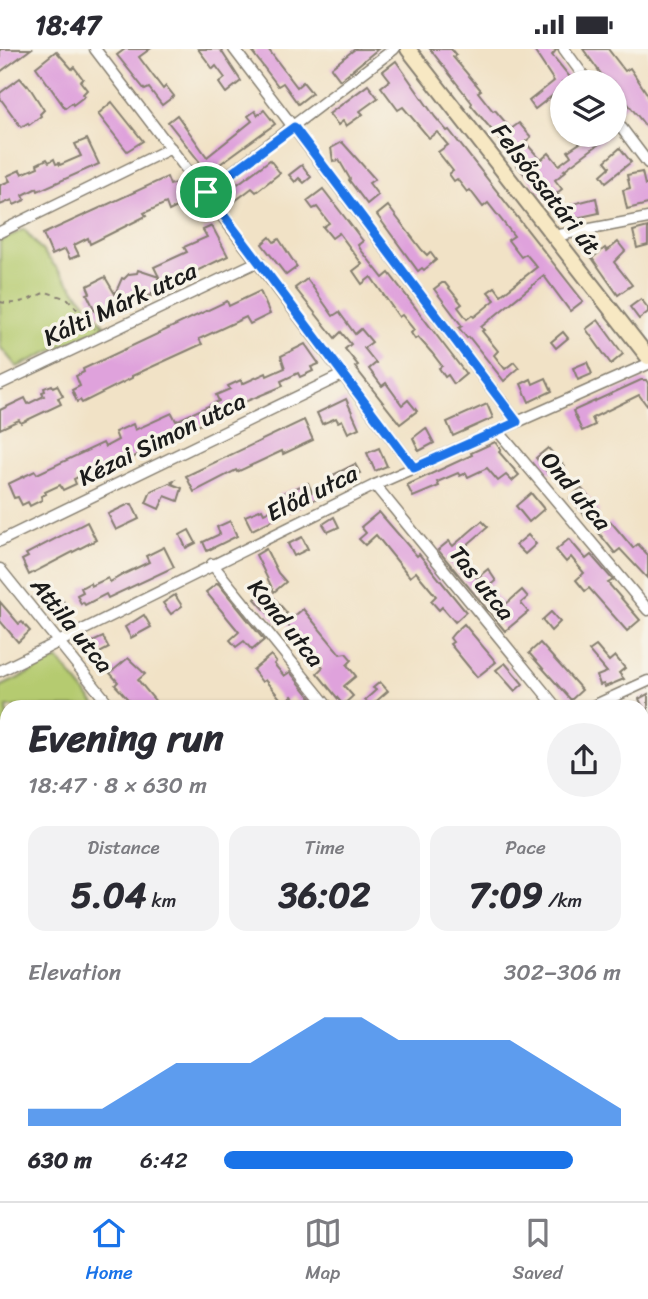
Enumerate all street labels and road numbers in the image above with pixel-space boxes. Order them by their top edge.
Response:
street label: Felsőcsatári út [480,113,612,265]
street label: Kálti Márk utca [36,250,205,358]
street label: Kézai Simon utca [71,380,253,498]
street label: Ond utca [530,442,623,541]
street label: Előd utca [259,452,366,533]
street label: Tas utca [438,536,526,630]
street label: Attila utca [19,566,124,683]
street label: Kond utca [237,569,335,677]

